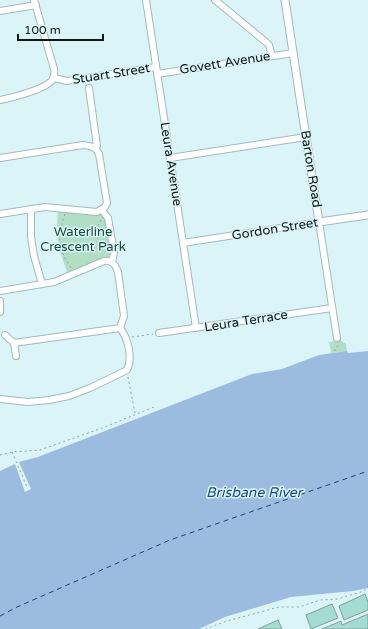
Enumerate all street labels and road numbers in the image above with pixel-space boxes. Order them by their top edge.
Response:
street label: Govett Avenue [178,48,272,78]
street label: Stuart Street [71,60,151,88]
street label: Leura Avenue [156,121,186,207]
street label: Barton Road [297,129,325,209]
street label: Gordon Street [231,214,319,244]
street label: Leura Terrace [203,306,289,336]

